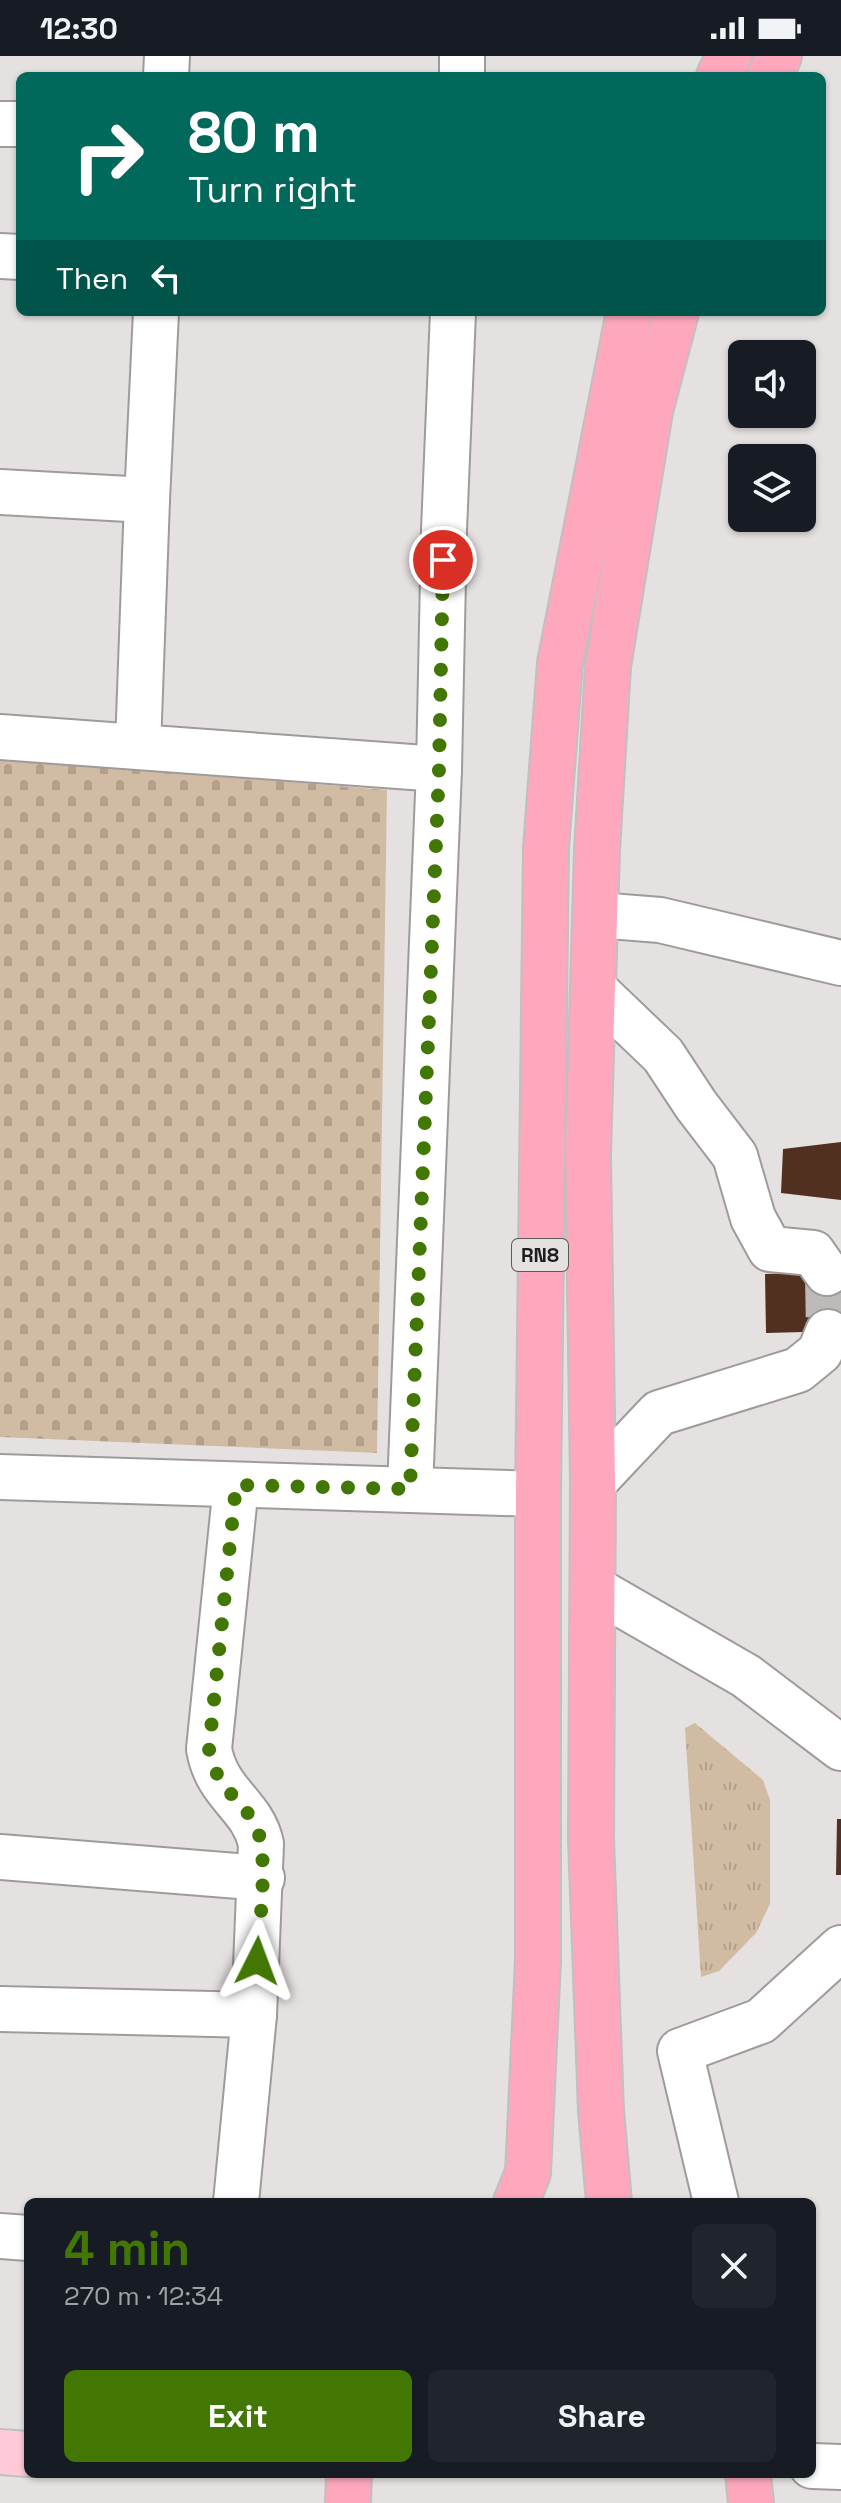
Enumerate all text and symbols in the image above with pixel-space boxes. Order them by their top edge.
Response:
text: 12:30 [40,9,118,48]
text: 80 m [188,97,320,168]
icon: right [56,104,160,208]
text: Turn right [188,167,357,213]
icon: left [144,256,188,300]
text: Then [56,259,128,298]
map controls [728,340,816,532]
button: sound [728,340,816,428]
button: layers [728,444,816,532]
pin [409,526,477,594]
icon: arrive [421,538,465,582]
road number: RN8 [512,1239,568,1271]
position arrow [215,1919,299,2003]
text: 4 min [64,2218,190,2279]
button: close [692,2224,776,2308]
text: 270 m · 12:34 [64,2279,223,2313]
button: Exit [64,2370,412,2462]
button: Share [428,2370,776,2462]

